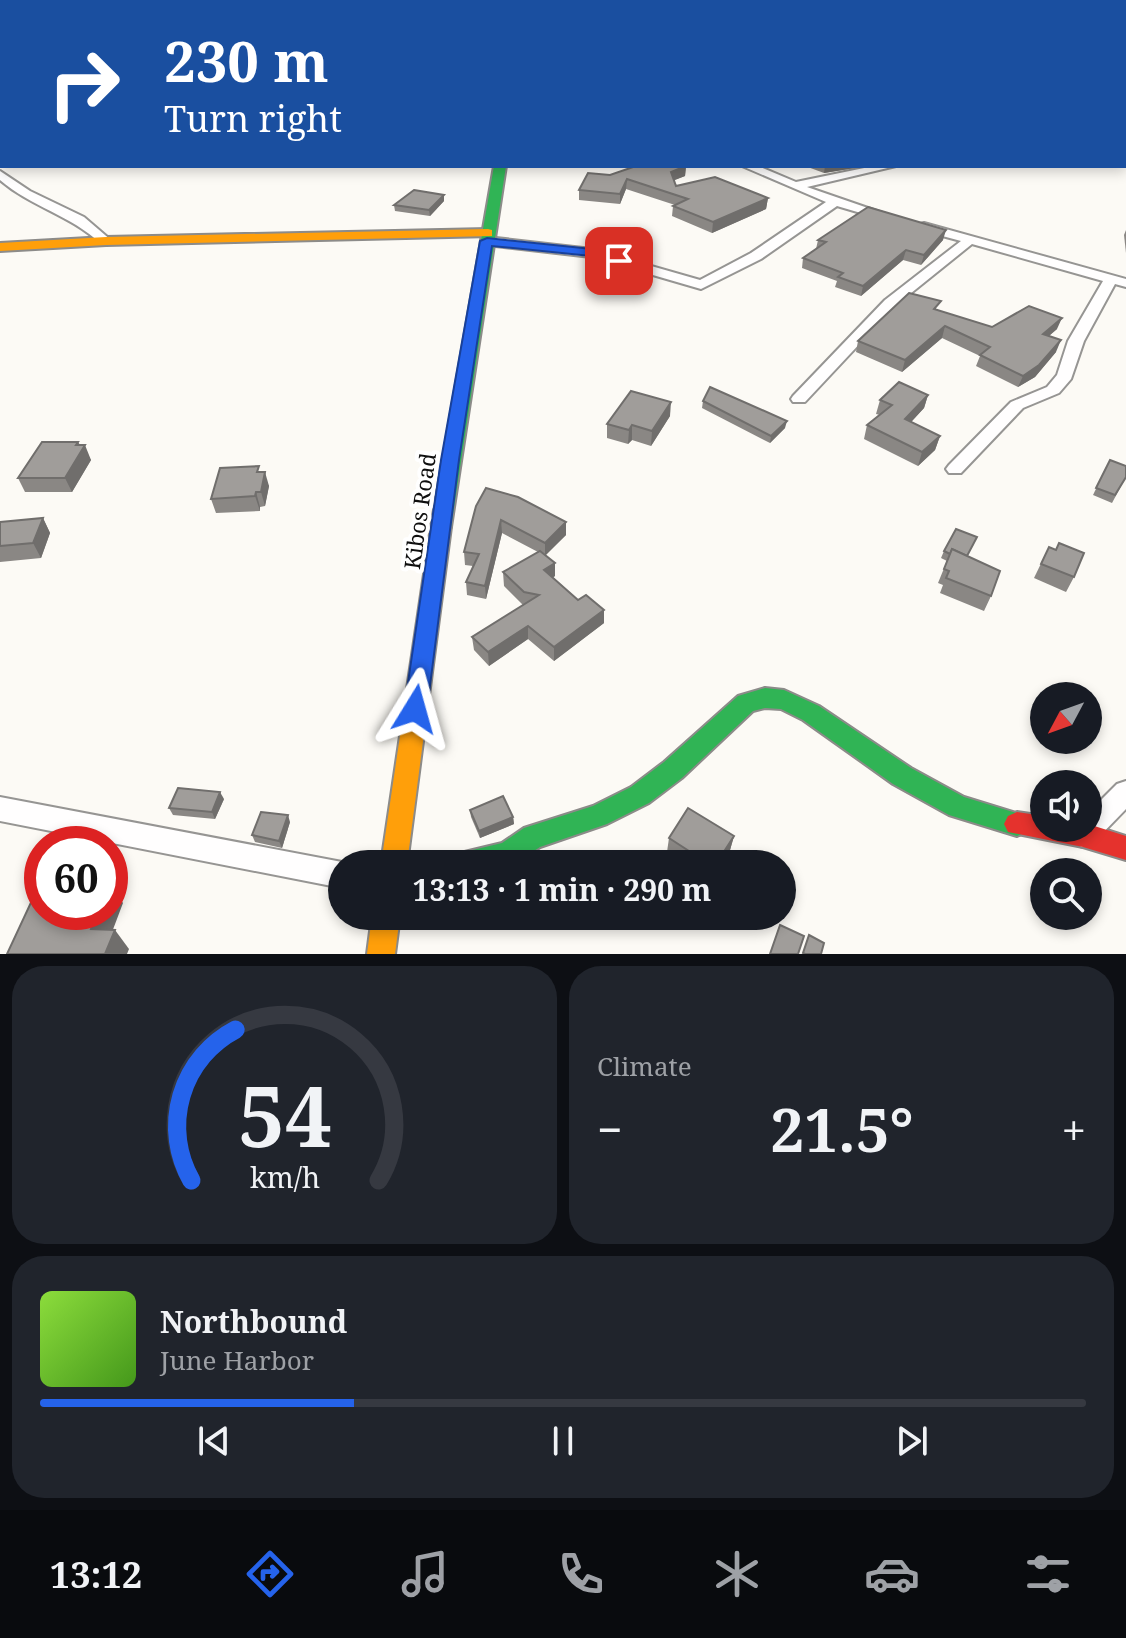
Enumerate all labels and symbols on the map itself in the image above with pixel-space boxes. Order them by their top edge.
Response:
pin [585,227,653,295]
street label: Kibos Road [396,450,442,571]
position arrow [373,667,457,751]
north arrow [1030,682,1102,754]
speed limit sign: 60 [24,826,128,930]

